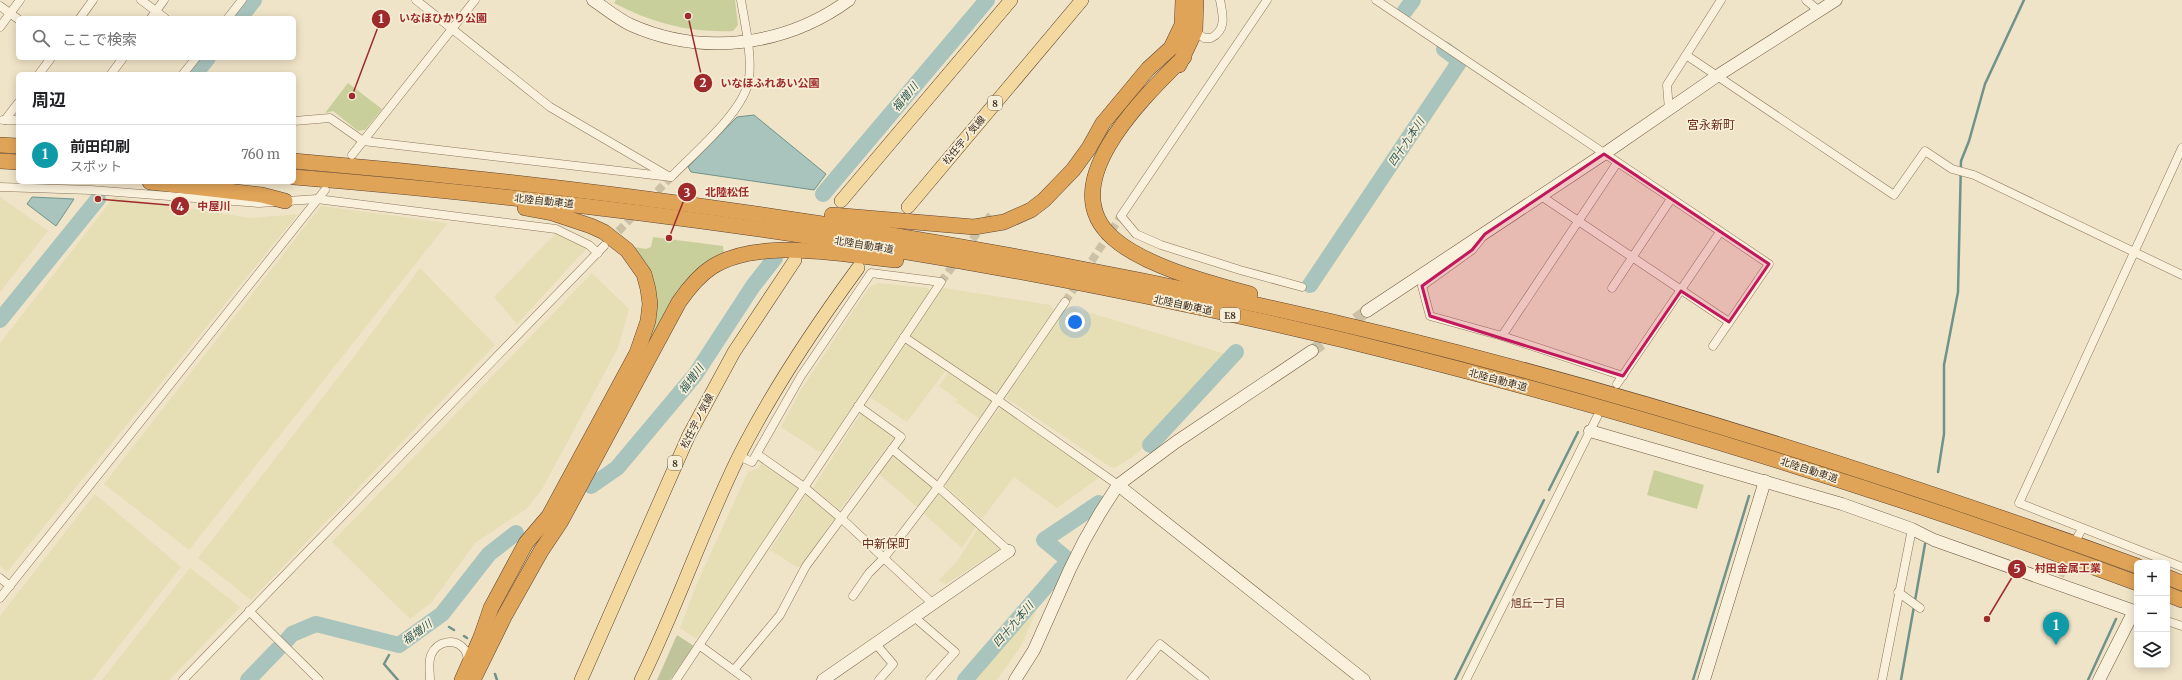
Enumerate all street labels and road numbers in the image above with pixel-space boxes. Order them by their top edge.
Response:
road number: 8 [988,96,1002,110]
street label: 松任宇ノ気線 [940,113,988,167]
street label: 北陸自動車道 [513,191,575,211]
street label: 北陸自動車道 [833,234,895,256]
street label: 北陸自動車道 [1152,292,1214,318]
road number: E8 [1220,308,1240,322]
street label: 北陸自動車道 [1467,366,1529,394]
street label: 松任宇ノ気線 [678,391,716,451]
street label: 北陸自動車道 [1778,455,1840,485]
road number: 8 [668,456,682,470]

